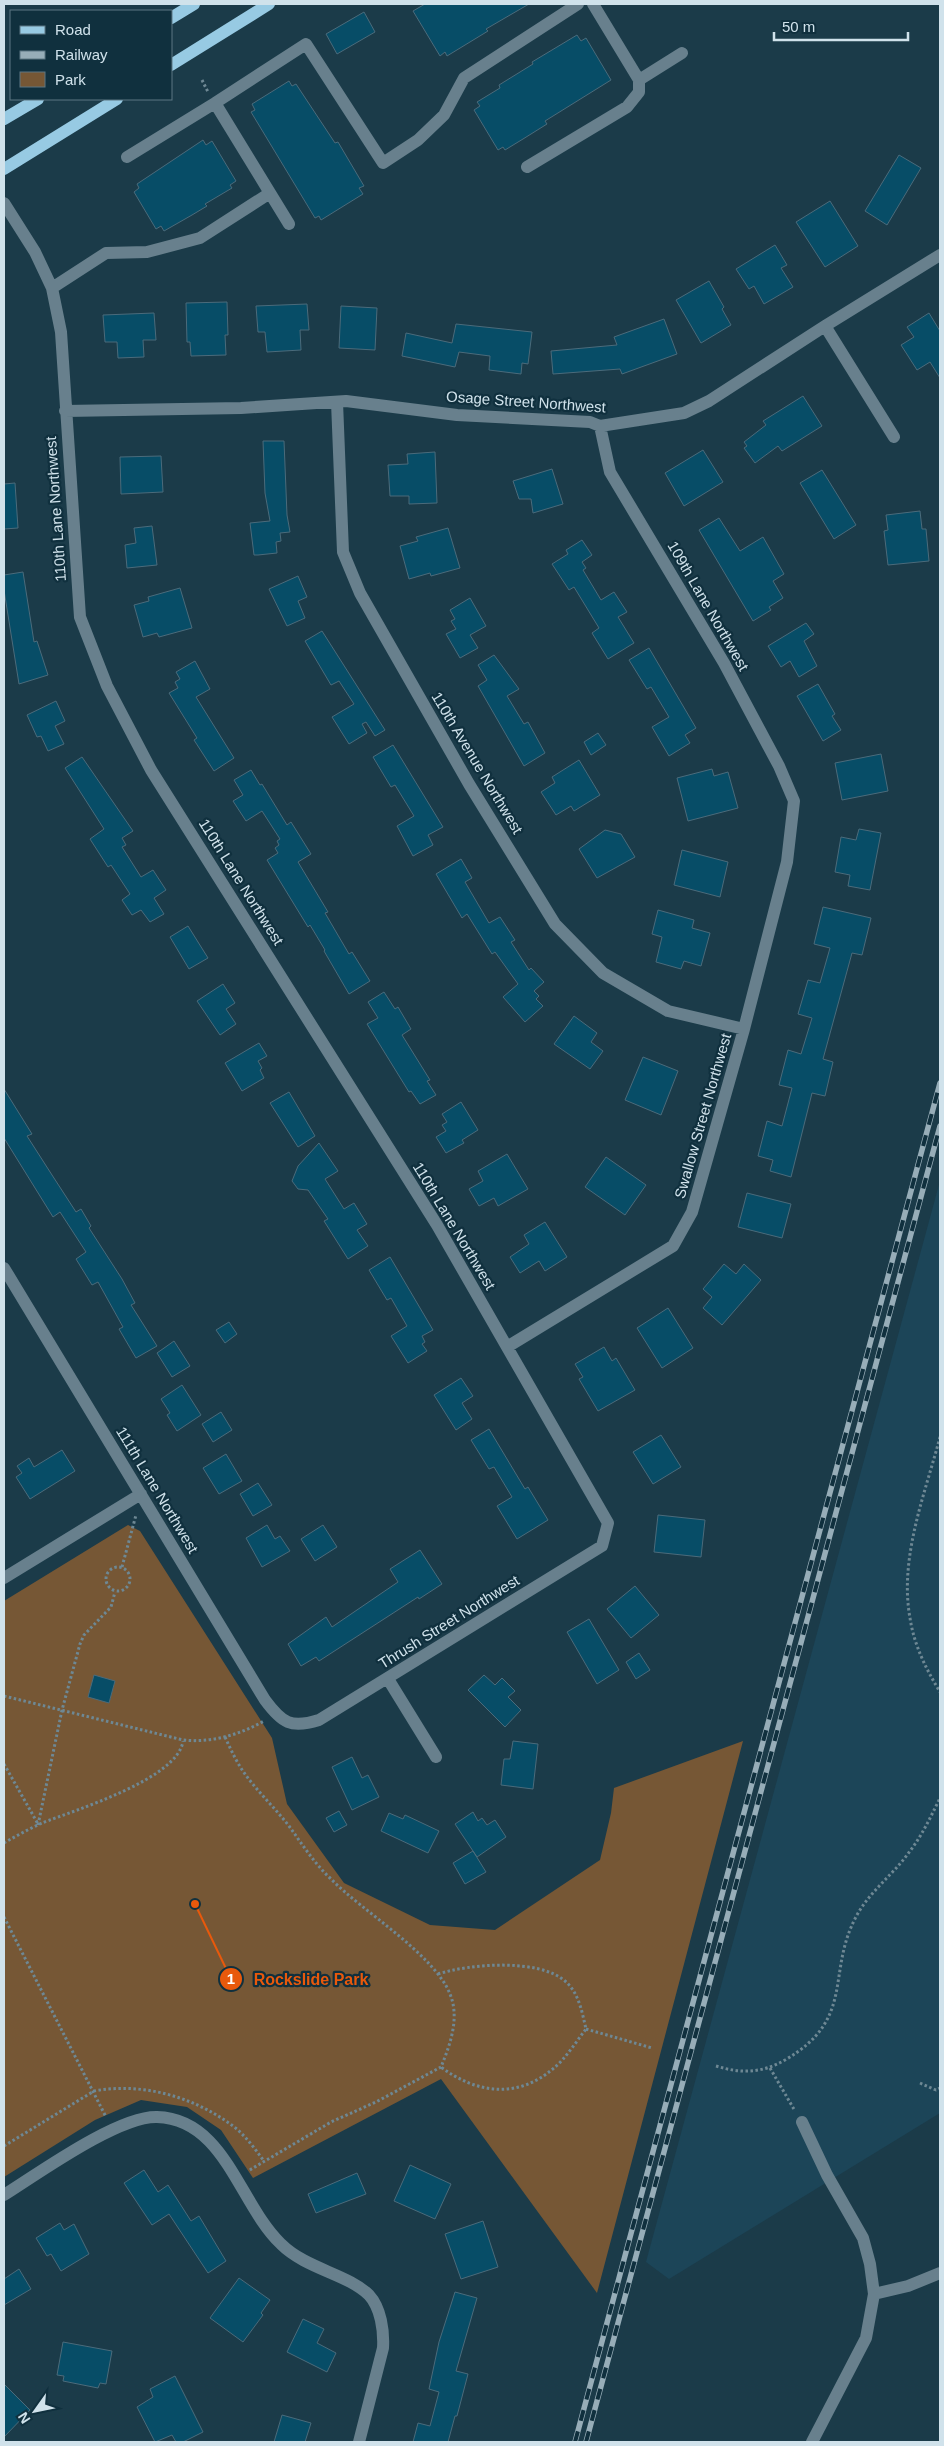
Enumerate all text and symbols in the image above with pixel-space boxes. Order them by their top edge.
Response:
legend [10,10,172,100]
scale bar [774,10,908,42]
text: 50 m [782,18,815,35]
text: Road [55,21,91,38]
text: Railway [55,46,108,63]
text: Park [55,71,86,88]
street label: Osage Street Northwest [446,387,607,416]
street label: 110th Lane Northwest [42,435,69,582]
street label: 109th Lane Northwest [664,538,753,674]
street label: 110th Avenue Northwest [428,689,527,837]
street label: 110th Lane Northwest [196,815,288,949]
street label: Swallow Street Northwest [671,1031,734,1200]
street label: 110th Lane Northwest [410,1159,500,1293]
street label: 111th Lane Northwest [113,1423,202,1557]
street label: Thrush Street Northwest [375,1571,523,1672]
callout: Rockslide Park [219,1964,379,1995]
text: 1 [227,1970,235,1987]
text: Rockslide Park [254,1971,368,1988]
north arrow [10,2386,60,2436]
text: N [15,2409,34,2427]

